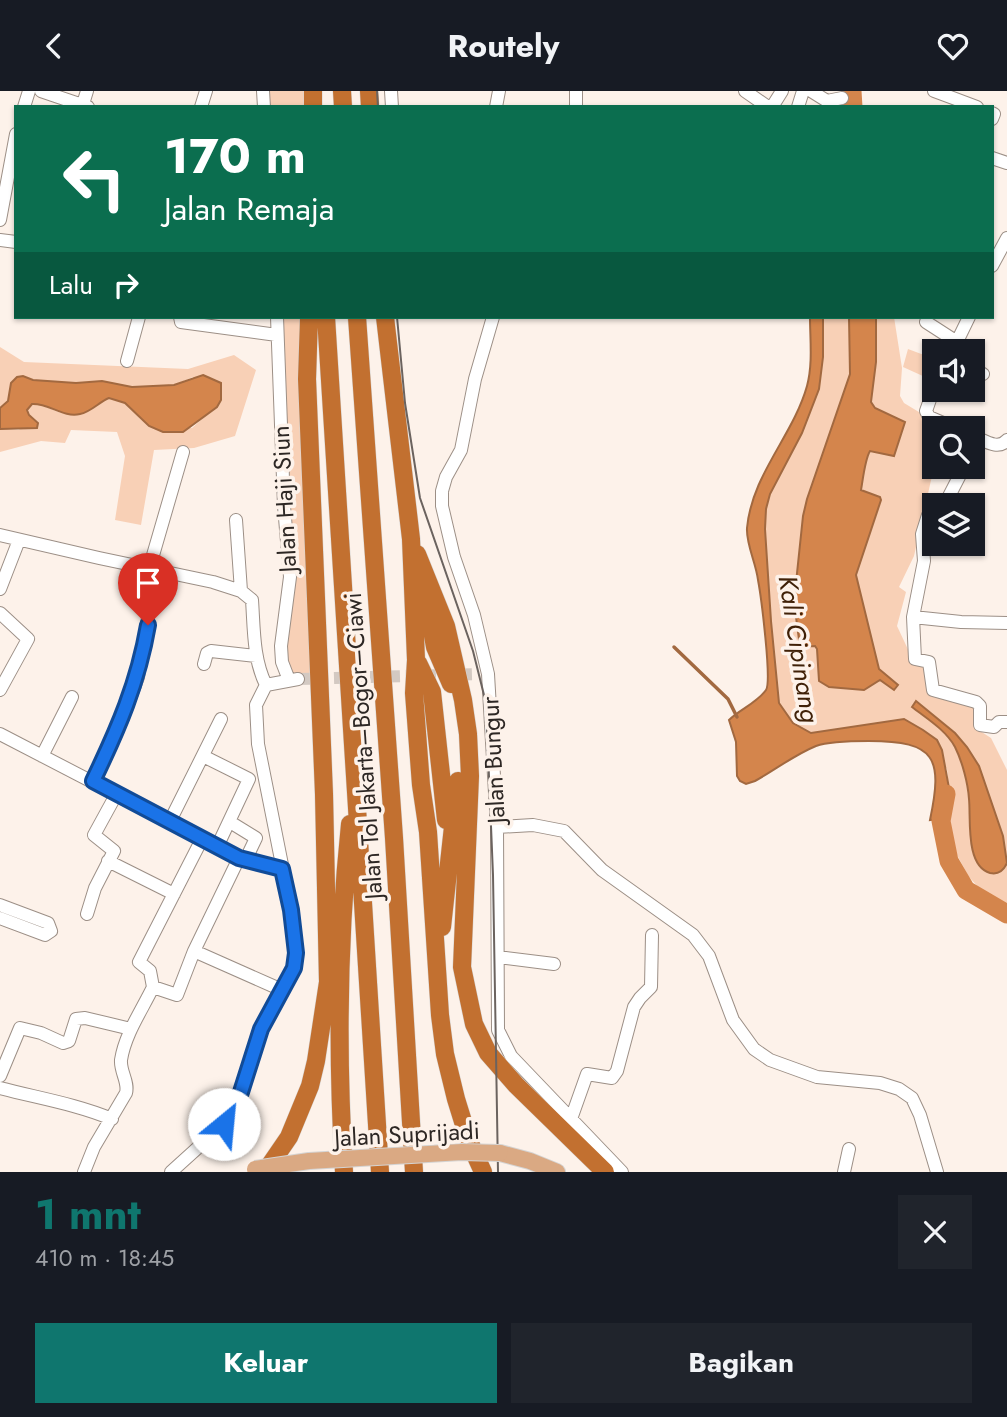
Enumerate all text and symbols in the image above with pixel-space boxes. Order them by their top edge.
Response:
text: Routely [448,23,559,69]
icon: back [35,27,73,65]
icon: heart [934,27,972,65]
text: 170 m [164,121,306,191]
icon: left [49,133,140,224]
text: Jalan Remaja [164,186,334,232]
text: Lalu [49,266,93,304]
icon: right [107,266,145,304]
map controls [922,339,985,556]
button: sound [922,339,985,402]
button: search [922,416,985,479]
street label: Jalan Haji Siun [263,425,305,576]
button: layers [922,493,985,556]
pin [118,553,178,625]
icon: arrive [129,564,167,602]
water label: Kali Cipinang [769,573,829,725]
street label: Jalan Tol Jakarta–Bogor–Ciawi [335,591,391,904]
street label: Jalan Bungur [472,695,514,827]
position arrow [187,1087,261,1161]
street label: Jalan Suprijadi [330,1113,481,1155]
text: 1 mnt [35,1184,141,1245]
button: close [898,1195,972,1269]
text: 410 m · 18:45 [35,1241,174,1275]
button: Keluar [35,1323,497,1403]
button: Bagikan [511,1323,972,1403]

